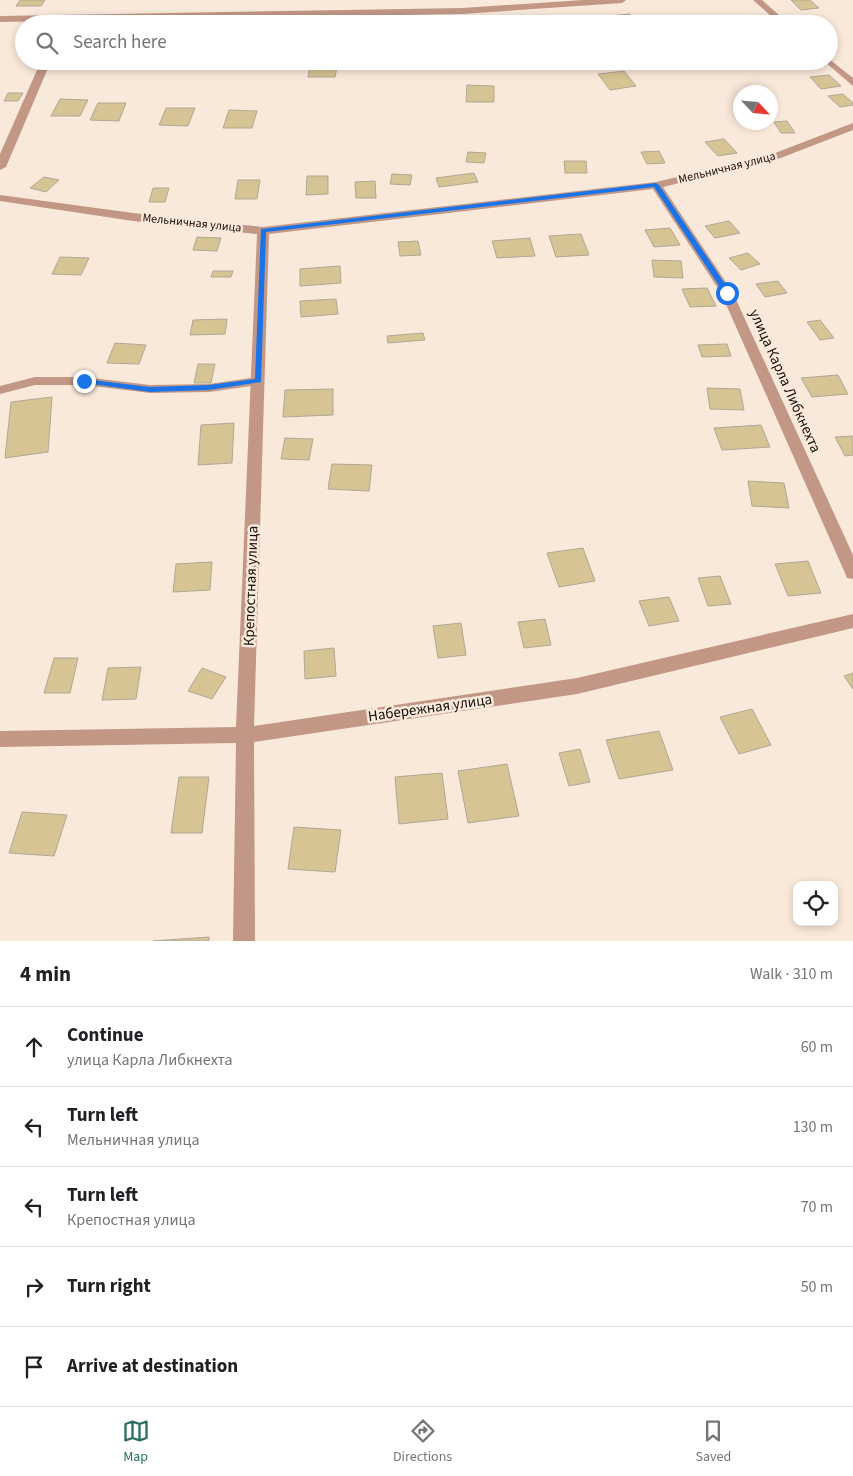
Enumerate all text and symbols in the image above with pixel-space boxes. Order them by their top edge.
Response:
search box [15,15,838,70]
icon: search [33,29,61,57]
text: Search here [73,29,167,56]
north arrow [733,85,778,130]
street label: Мельничная улица [677,148,777,188]
street label: Мельничная улица [142,209,242,237]
route start [716,282,739,305]
street label: улица Карла Либкнехта [744,306,826,456]
route end [73,370,96,393]
street label: Крепостная улица [238,525,264,647]
street label: Набережная улица [367,689,493,727]
map controls [793,881,838,926]
button: locate [793,881,838,926]
text: 4 min [20,959,71,989]
text: Walk · 310 m [750,963,833,985]
text: Continue [67,1022,144,1049]
icon: ahead [20,1033,48,1061]
text: 60 m [801,1036,833,1058]
text: улица Карла Либкнехта [67,1049,233,1071]
text: Turn left [67,1102,138,1129]
icon: left [20,1113,48,1141]
text: 130 m [793,1116,833,1138]
text: Мельничная улица [67,1129,200,1151]
text: Turn left [67,1182,138,1209]
icon: left [20,1193,48,1221]
text: 70 m [801,1196,833,1218]
text: Крепостная улица [67,1209,196,1231]
icon: right [20,1273,48,1301]
text: Turn right [67,1273,151,1300]
text: 50 m [801,1276,833,1298]
icon: arrive [20,1353,48,1381]
text: Arrive at destination [67,1353,238,1380]
tab: Map [122,1417,150,1467]
tab: Directions [393,1417,452,1467]
tab: Saved [696,1417,731,1467]

